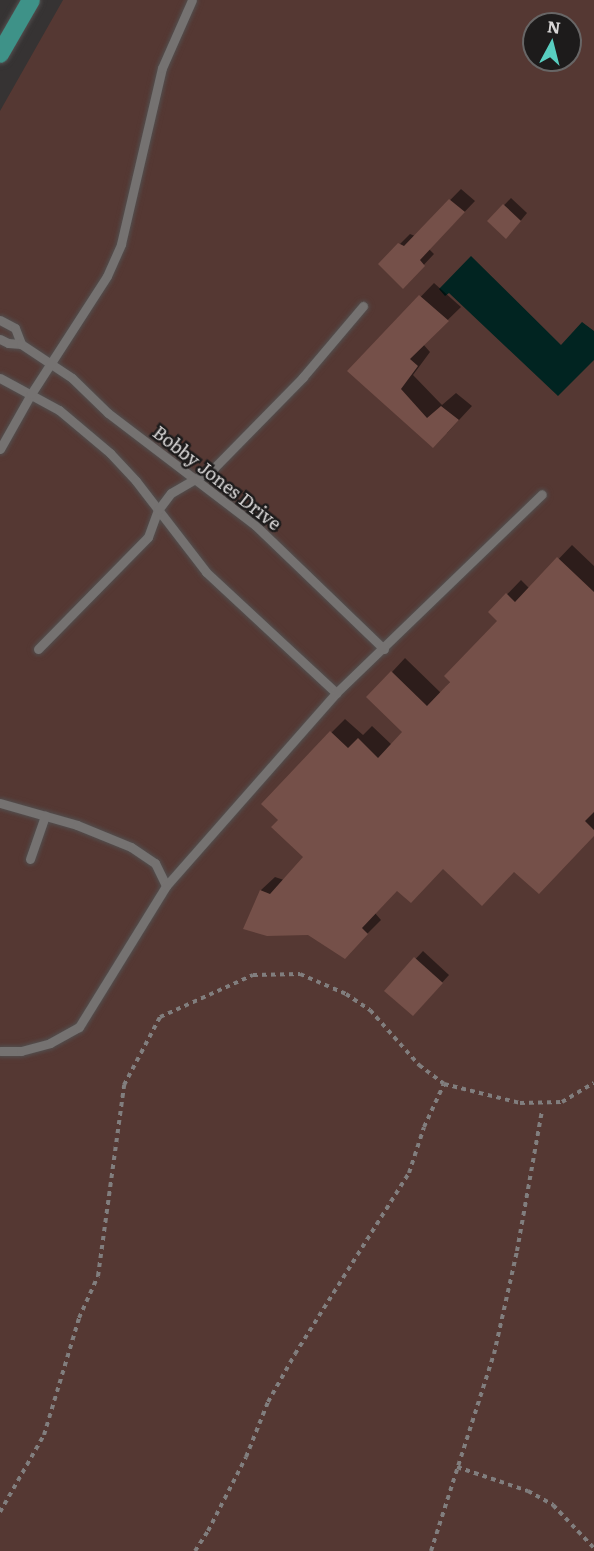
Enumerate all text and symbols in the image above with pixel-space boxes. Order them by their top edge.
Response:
north arrow [522,12,582,72]
text: N [546,13,562,39]
street label: Bobby Jones Drive [149,421,285,535]

